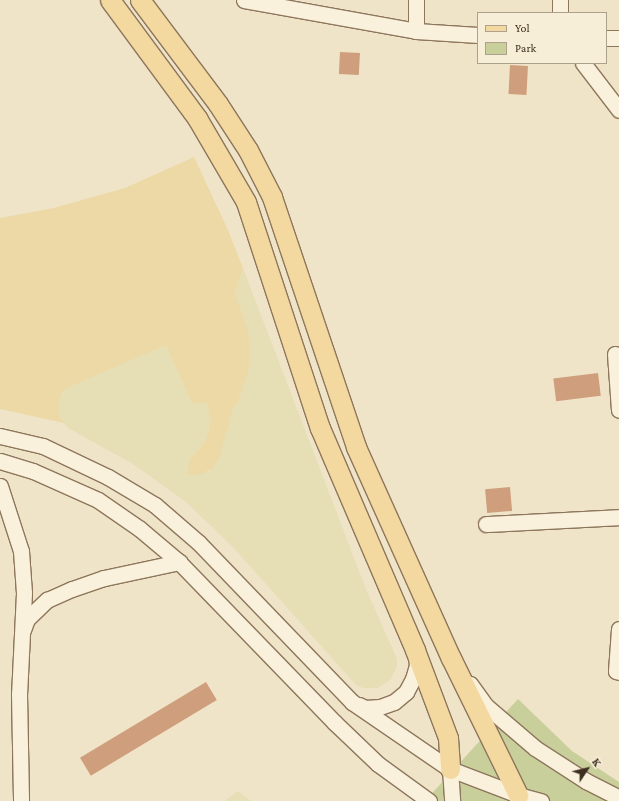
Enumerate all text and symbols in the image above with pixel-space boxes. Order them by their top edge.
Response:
legend [477,12,607,64]
text: Yol [515,21,530,35]
text: Park [515,41,536,55]
north arrow [567,749,607,789]
text: K [590,756,604,768]

